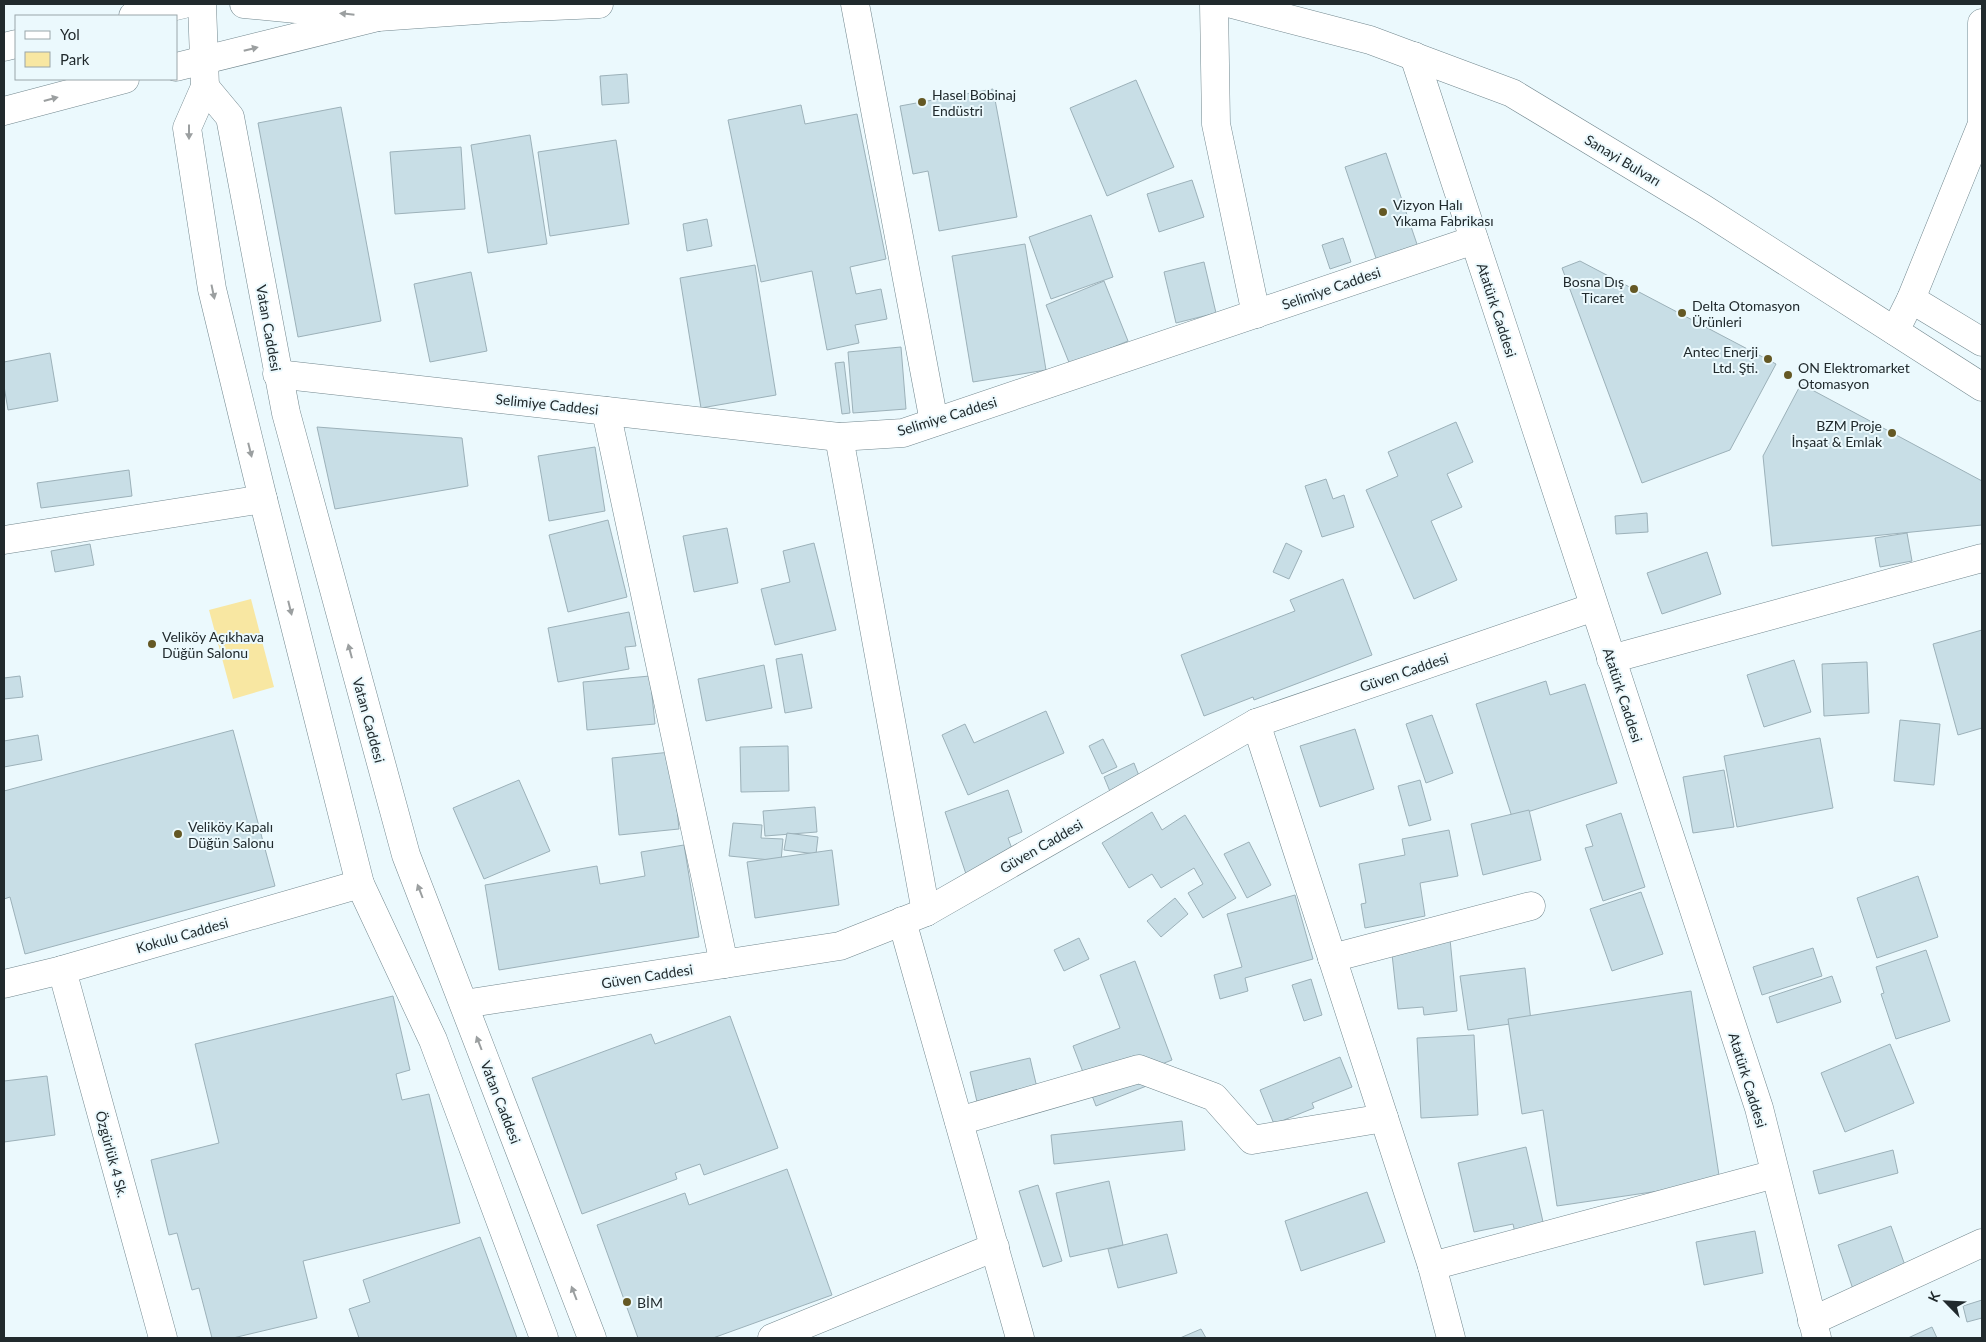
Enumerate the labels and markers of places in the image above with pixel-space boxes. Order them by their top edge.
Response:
place label: Hasel Bobinaj Endüstri [932,86,1016,119]
marker: Hasel Bobinaj Endüstri [916,96,928,108]
place label: Vizyon Halı Yıkama Fabrikası [1393,196,1494,229]
marker: Vizyon Halı Yıkama Fabrikası [1377,206,1389,218]
place label: Bosna Dış Ticaret [1563,273,1624,306]
marker: Bosna Dış Ticaret [1628,283,1640,295]
place label: Delta Otomasyon Ürünleri [1692,297,1800,330]
marker: Delta Otomasyon Ürünleri [1676,307,1688,319]
place label: Antec Enerji Ltd. Şti. [1683,343,1758,376]
marker: Antec Enerji Ltd. Şti. [1762,353,1774,365]
place label: ON Elektromarket Otomasyon [1798,359,1910,392]
marker: ON Elektromarket Otomasyon [1782,369,1794,381]
place label: BZM Proje İnşaat & Emlak [1792,417,1883,450]
marker: BZM Proje İnşaat & Emlak [1886,427,1898,439]
place label: Veliköy Açıkhava Düğün Salonu [162,628,264,661]
marker: Veliköy Açıkhava Düğün Salonu [146,638,158,650]
place label: Veliköy Kapalı Düğün Salonu [188,818,274,851]
marker: Veliköy Kapalı Düğün Salonu [172,828,184,840]
place label: BİM [637,1294,663,1311]
marker: BİM [621,1296,633,1308]

